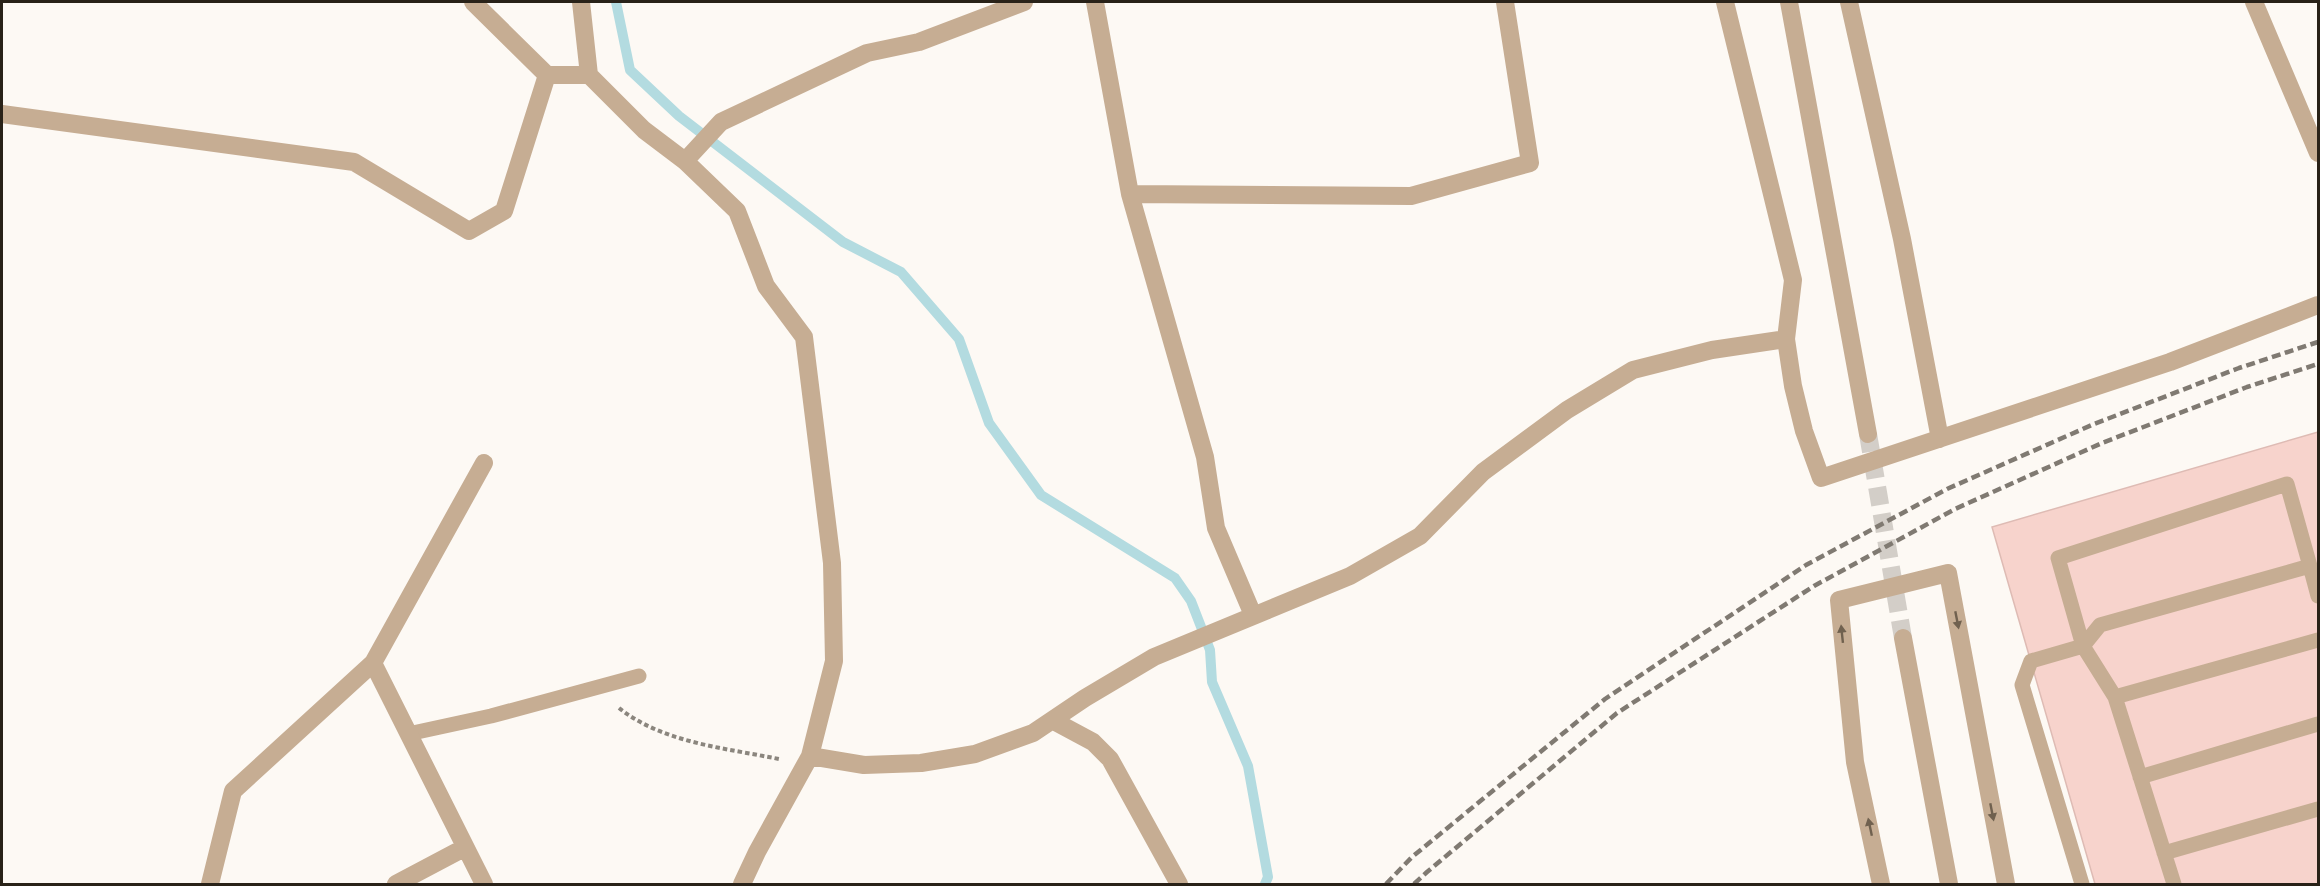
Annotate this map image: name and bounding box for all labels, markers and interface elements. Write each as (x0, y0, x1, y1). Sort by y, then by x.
one-way arrow (1952, 611, 1961, 630)
one-way arrow (1837, 625, 1847, 644)
one-way arrow (1988, 803, 1997, 822)
one-way arrow (1865, 817, 1874, 836)

